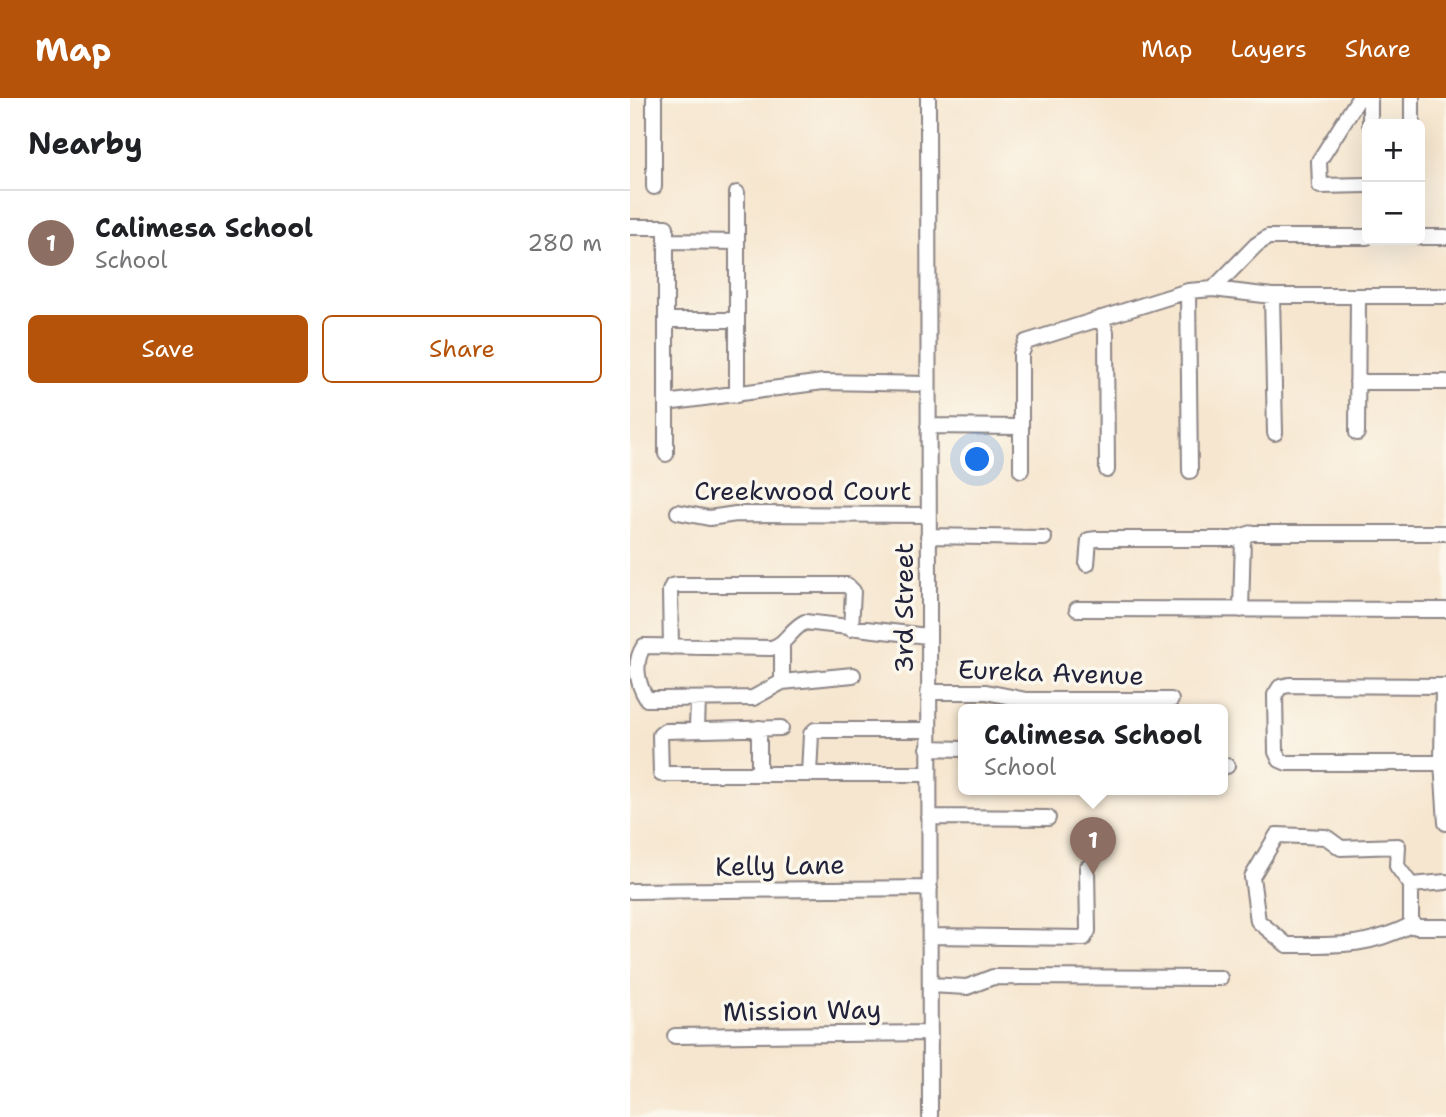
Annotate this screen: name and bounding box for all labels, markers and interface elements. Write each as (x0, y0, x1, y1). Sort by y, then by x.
text: Map (35, 27, 111, 72)
text: Map (1141, 33, 1192, 65)
text: Layers (1230, 33, 1307, 65)
text: Share (1345, 33, 1411, 65)
map controls (1362, 119, 1425, 245)
button: + (1362, 119, 1425, 182)
text: Nearby (28, 123, 143, 164)
button: − (1362, 182, 1425, 245)
text: Calimesa School (95, 210, 313, 245)
text: 1 (46, 228, 56, 258)
text: 280 m (527, 228, 602, 258)
text: School (95, 245, 167, 275)
button: Save (28, 315, 308, 383)
button: Share (322, 315, 602, 383)
your location (960, 442, 994, 476)
street label: Creekwood Court (694, 473, 912, 508)
street label: 3rd Street (886, 543, 921, 673)
street label: Eureka Avenue (957, 651, 1145, 693)
popup (958, 704, 1228, 795)
text: Calimesa School (984, 717, 1202, 752)
text: School (984, 752, 1056, 782)
pin: 1 (1070, 817, 1116, 875)
street label: Kelly Lane (715, 846, 845, 884)
street label: Mission Way (722, 991, 882, 1029)

